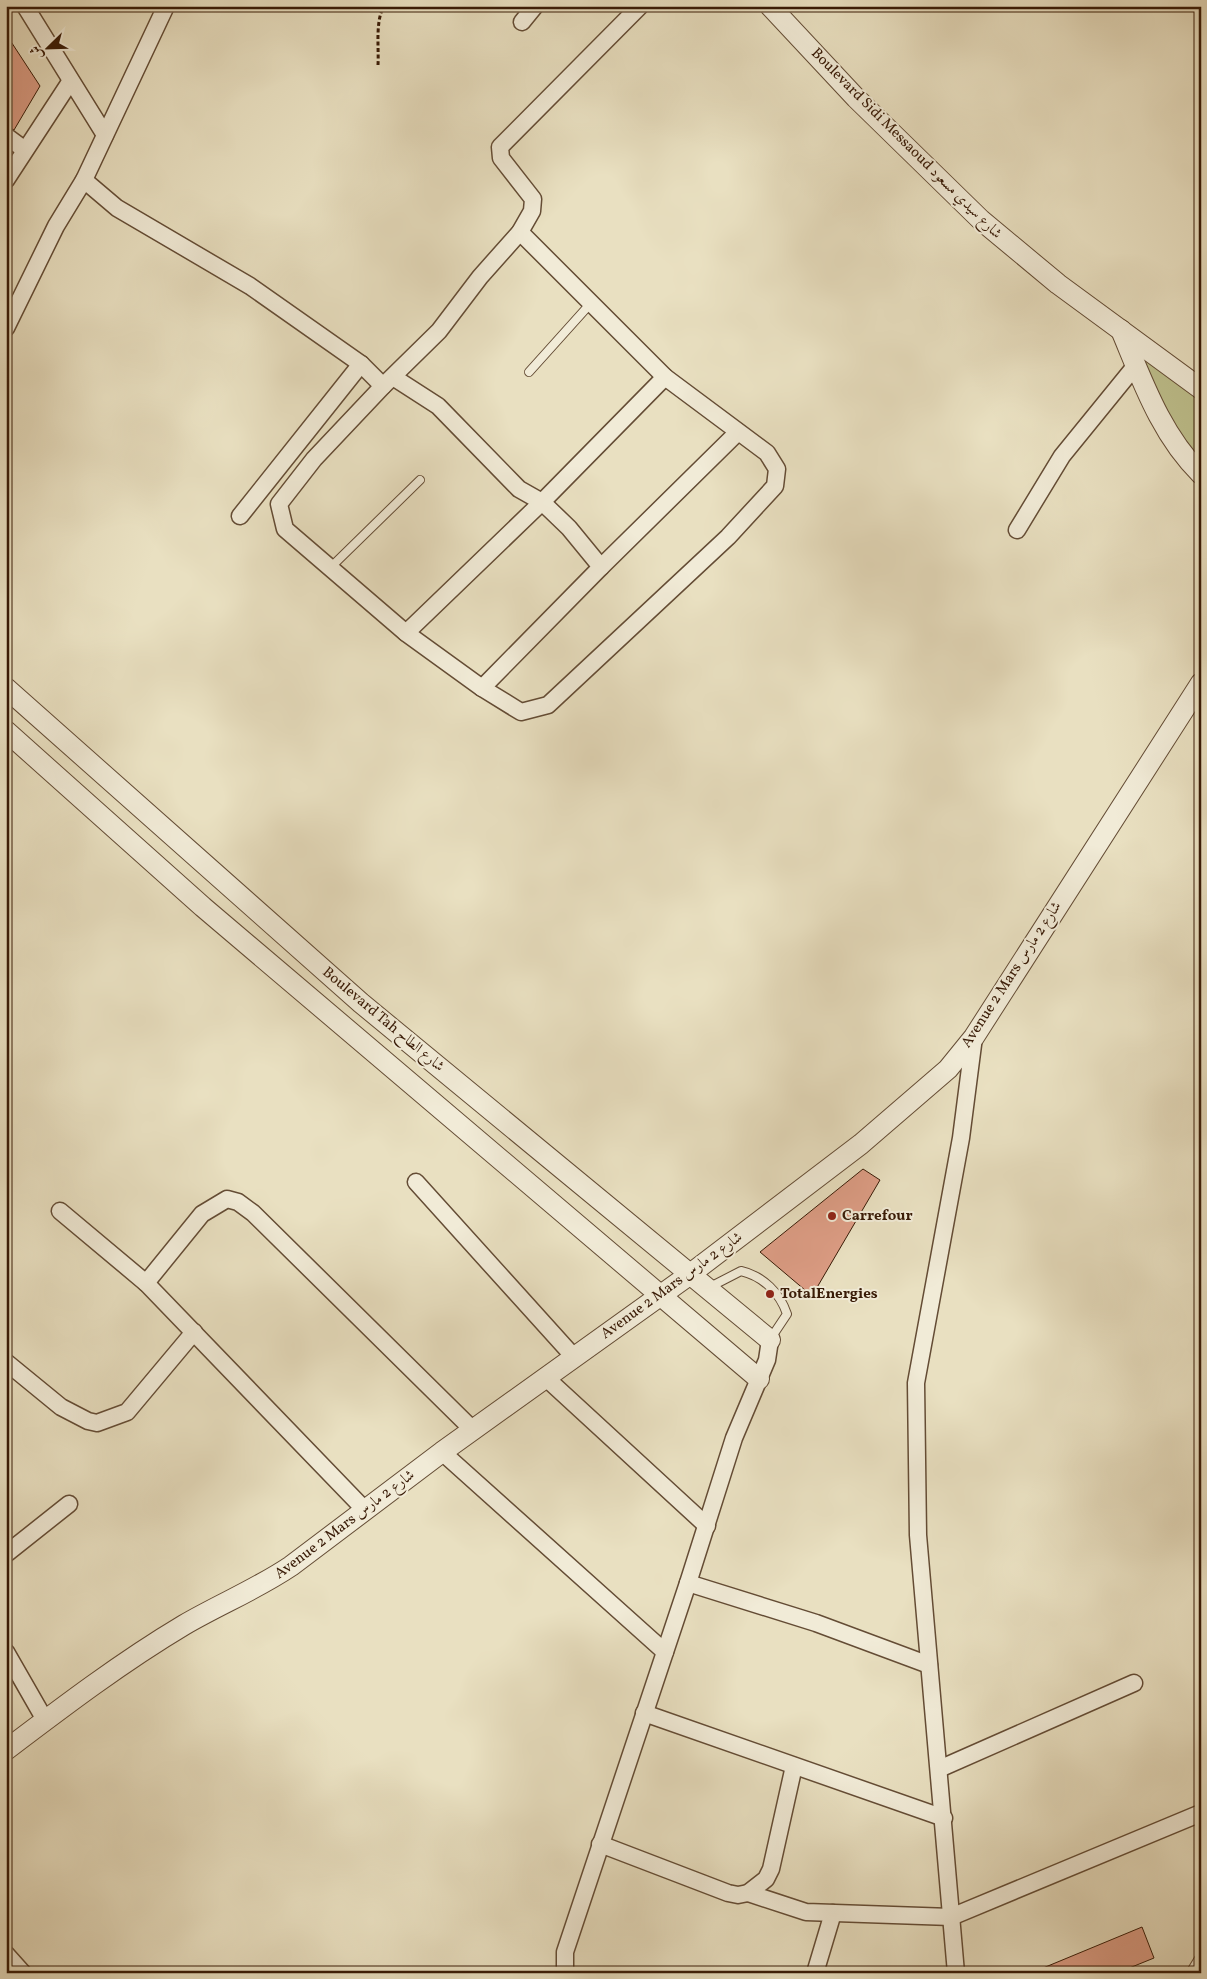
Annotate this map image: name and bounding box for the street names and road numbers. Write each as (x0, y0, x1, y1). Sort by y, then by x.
street label: Boulevard Sidi Messaoud شارع سيدي مسعود (805, 44, 1006, 245)
street label: Avenue 2 Mars شارع 2 مارس (957, 898, 1068, 1053)
street label: Boulevard Tah شارع الطاح (317, 963, 449, 1078)
street label: Avenue 2 Mars شارع 2 مارس (597, 1227, 748, 1345)
street label: Avenue 2 Mars شارع 2 مارس (271, 1465, 420, 1585)

